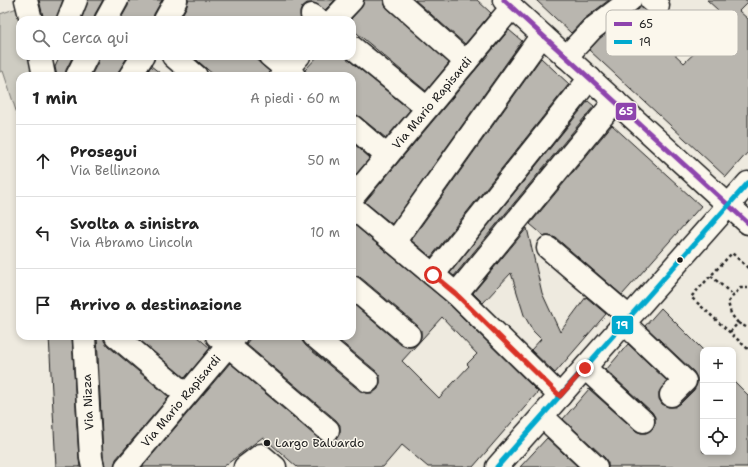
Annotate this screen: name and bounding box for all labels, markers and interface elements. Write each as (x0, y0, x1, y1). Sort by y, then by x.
legend (606, 10, 738, 56)
search box (16, 16, 356, 60)
text: 65 (639, 17, 653, 32)
icon: search (30, 27, 52, 49)
text: Cerca qui (62, 28, 129, 48)
text: 19 (639, 35, 651, 50)
street label: Via Mario Rapisardi (389, 53, 475, 153)
text: 1 min (32, 87, 77, 109)
text: A piedi · 60 m (250, 90, 340, 107)
line badge: 65 (615, 102, 637, 121)
text: 65 (619, 104, 633, 119)
text: Prosegui (70, 142, 137, 162)
icon: ahead (32, 150, 54, 172)
text: 50 m (307, 152, 340, 169)
text: Via Bellinzona (70, 162, 160, 179)
text: Svolta a sinistra (70, 214, 199, 234)
icon: left (32, 222, 54, 244)
text: 10 m (310, 224, 340, 241)
text: Via Abramo Lincoln (70, 234, 193, 251)
unlabelled marker (675, 255, 685, 265)
route start (424, 266, 442, 284)
icon: arrive (32, 294, 54, 316)
text: Arrivo a destinazione (70, 295, 242, 315)
line badge: 19 (611, 315, 634, 335)
text: 19 (616, 318, 629, 333)
map controls (700, 347, 736, 455)
button: + (700, 347, 736, 383)
street label: Via Mario Rapisardi (138, 351, 224, 451)
route end (576, 359, 594, 377)
street label: Via Nizza (79, 373, 97, 431)
button: − (700, 383, 736, 419)
button: locate (700, 419, 736, 455)
place label: Largo Baluardo (275, 435, 364, 451)
marker: Largo Baluardo (262, 438, 272, 448)

